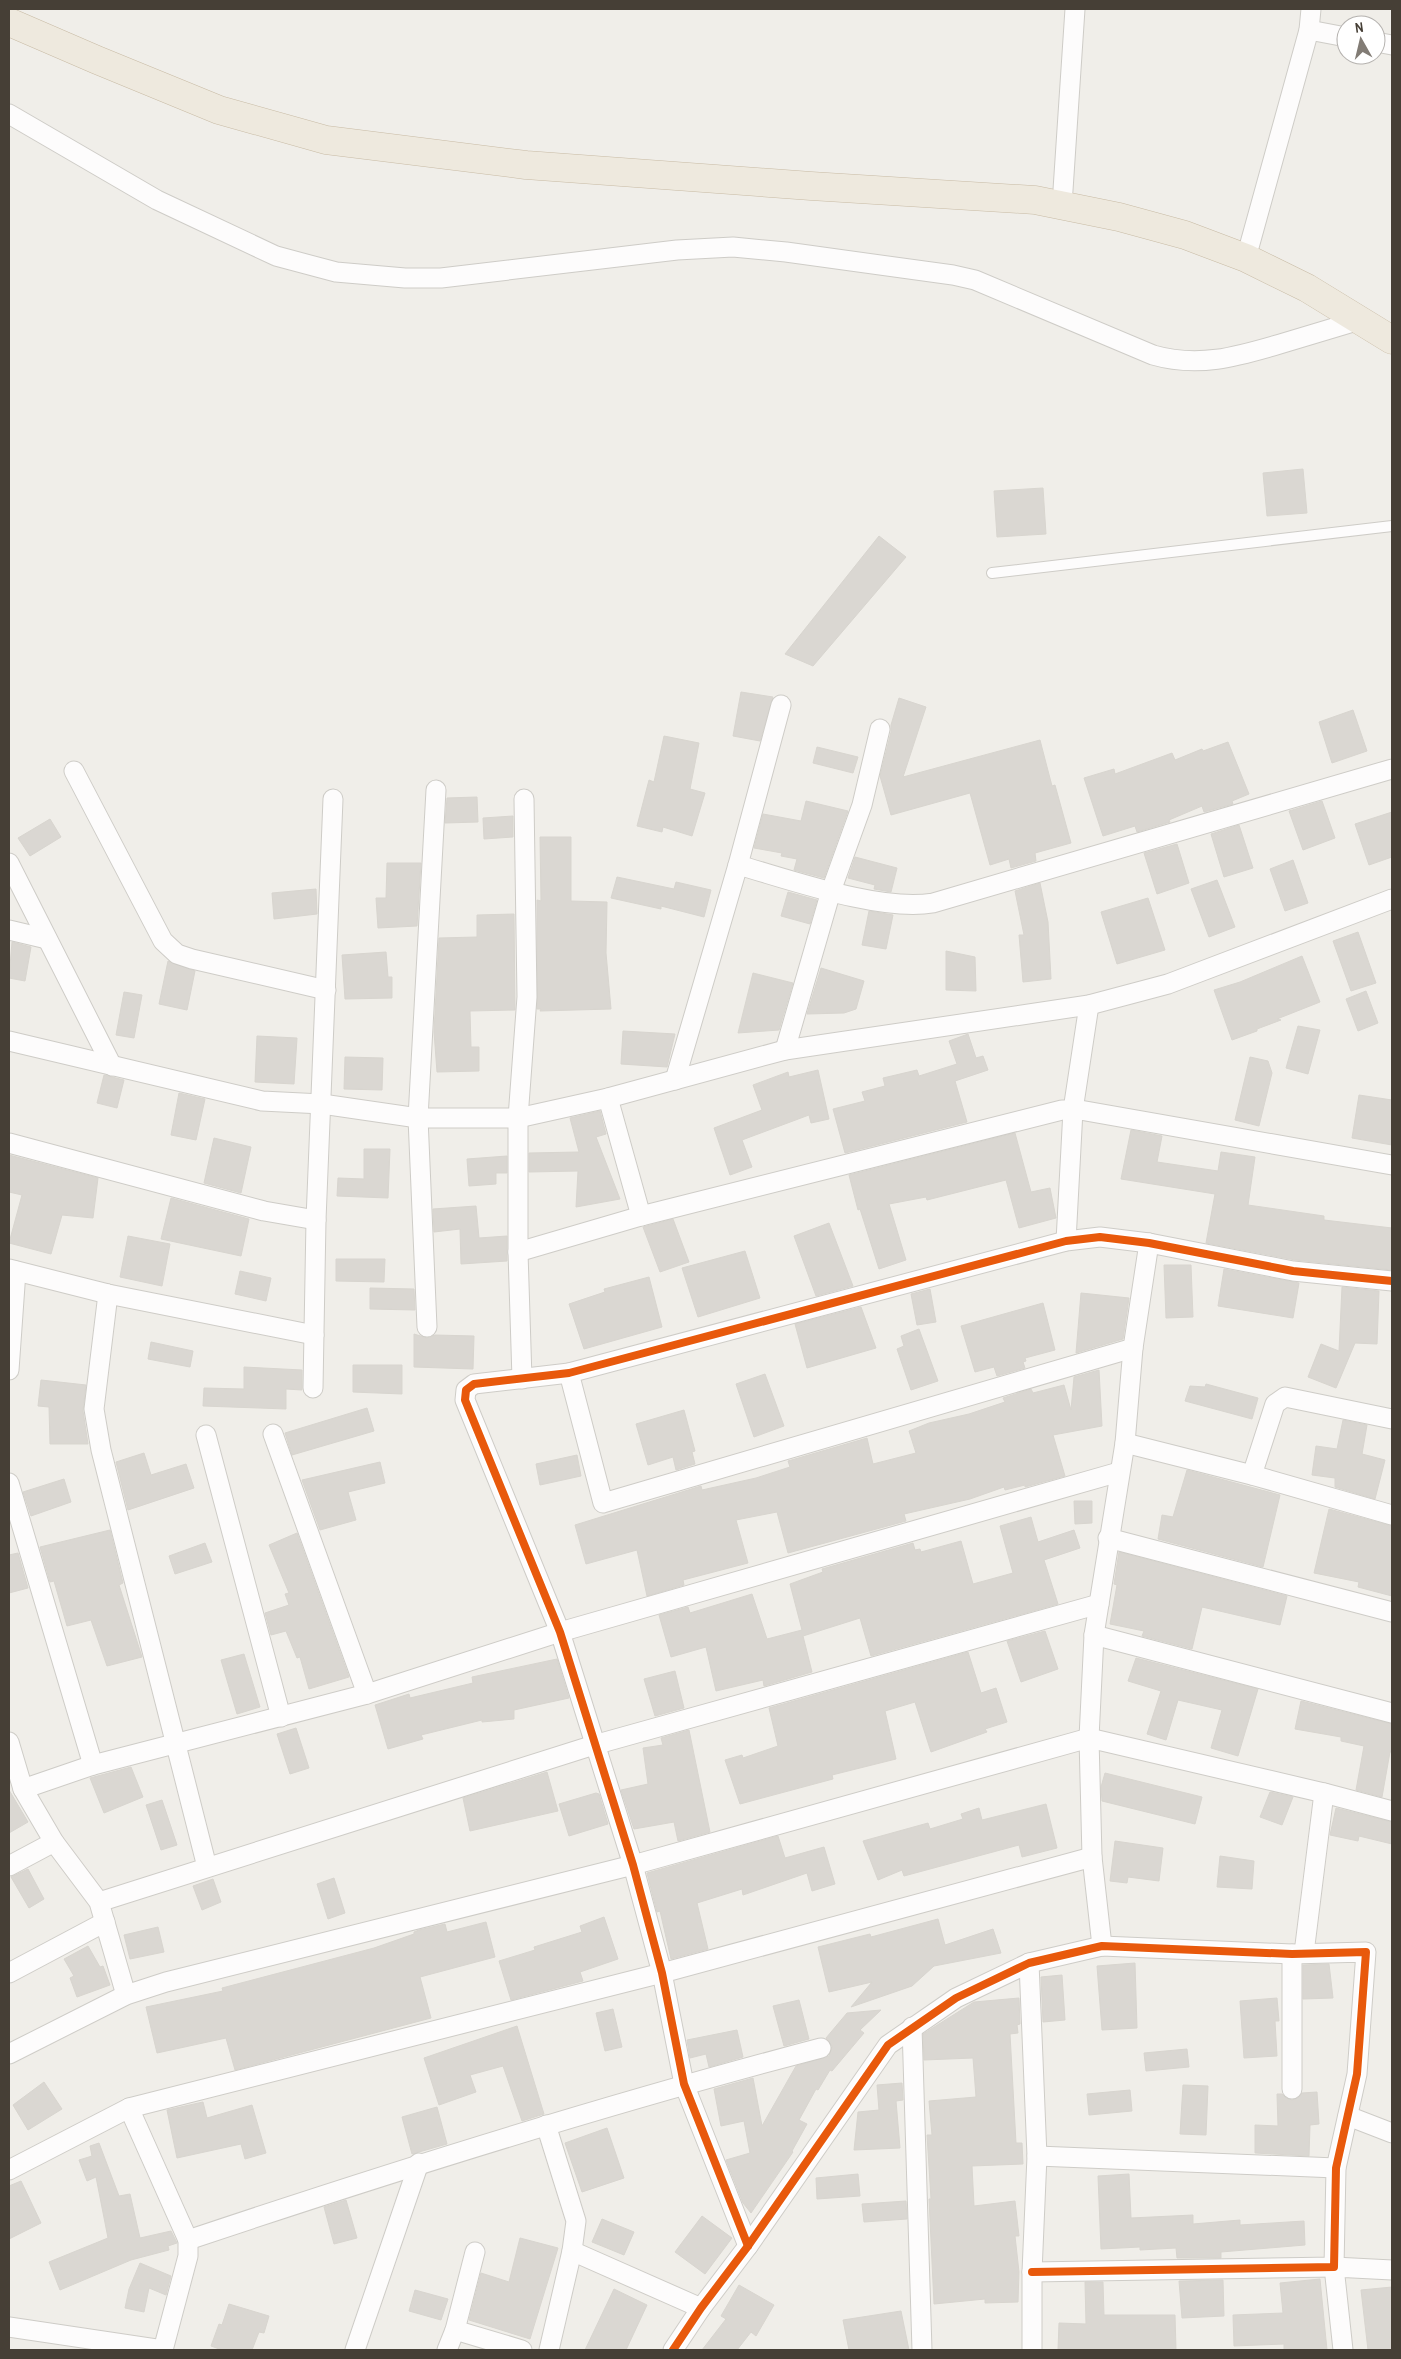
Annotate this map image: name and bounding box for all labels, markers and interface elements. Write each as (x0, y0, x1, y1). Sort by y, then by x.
north arrow (1336, 15, 1386, 65)
text: N (1354, 18, 1365, 37)

